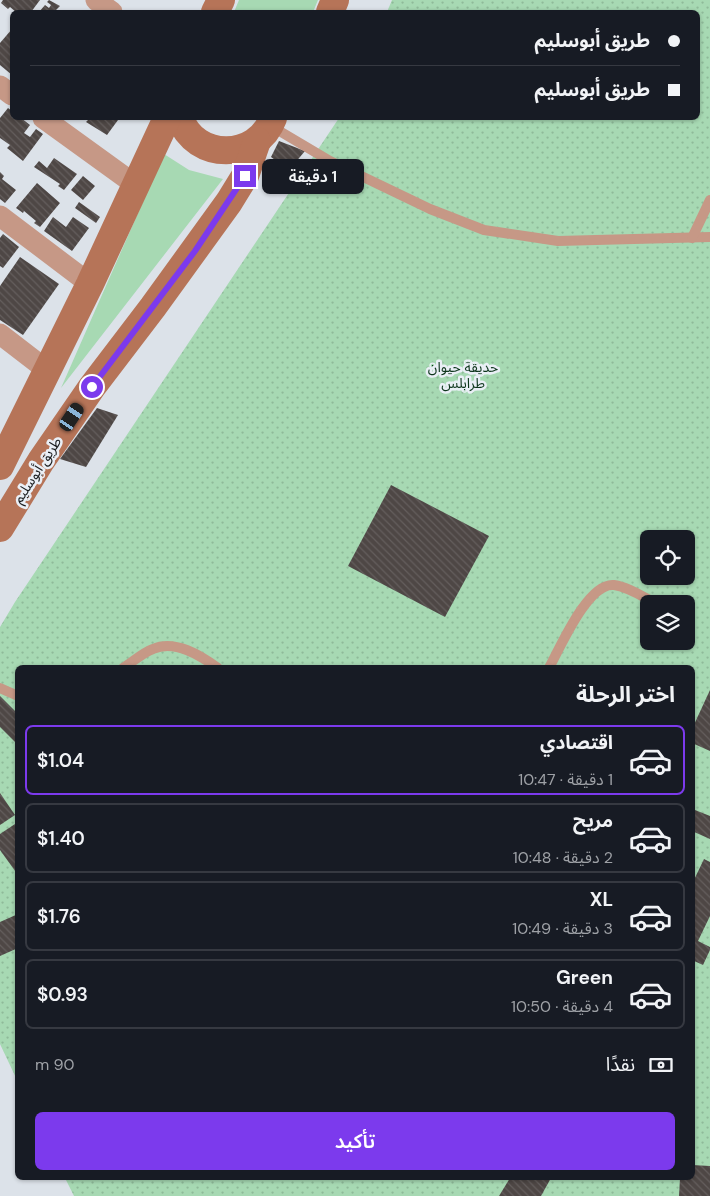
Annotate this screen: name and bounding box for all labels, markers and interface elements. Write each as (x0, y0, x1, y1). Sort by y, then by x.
text: طريق أبوسليم (534, 28, 650, 53)
text: طريق أبوسليم (534, 77, 650, 102)
callout: 1 دقيقة (262, 158, 365, 194)
route end (234, 165, 256, 187)
text: 1 دقيقة (289, 166, 337, 187)
park label: حديقة حيوان طرابلس (428, 358, 498, 392)
route start (81, 376, 103, 398)
car (57, 400, 86, 434)
street label: طريق أبوسليم (9, 433, 67, 508)
map controls (640, 530, 695, 650)
button: locate (640, 530, 695, 585)
button: layers (640, 595, 695, 650)
text: اختر الرحلة (576, 680, 675, 709)
text: اقتصادي (540, 730, 613, 755)
icon: car (628, 738, 673, 783)
text: $1.04 (37, 748, 84, 773)
text: 1 دقيقة · 10:47 (518, 769, 613, 790)
text: مريح (573, 808, 613, 833)
icon: car (628, 816, 673, 861)
text: $1.40 (37, 826, 85, 851)
text: 2 دقيقة · 10:48 (513, 847, 613, 868)
text: XL (590, 887, 613, 912)
icon: car (628, 894, 673, 939)
text: $1.76 (37, 904, 81, 929)
text: 3 دقيقة · 10:49 (512, 918, 613, 939)
text: Green (556, 965, 613, 990)
icon: car (628, 972, 673, 1017)
text: $0.93 (37, 982, 88, 1007)
text: 4 دقيقة · 10:50 (511, 996, 613, 1017)
icon: cash (647, 1051, 675, 1079)
text: نقدًا (606, 1052, 635, 1077)
text: 90 m (35, 1054, 75, 1075)
button: تأكيد (35, 1112, 675, 1170)

